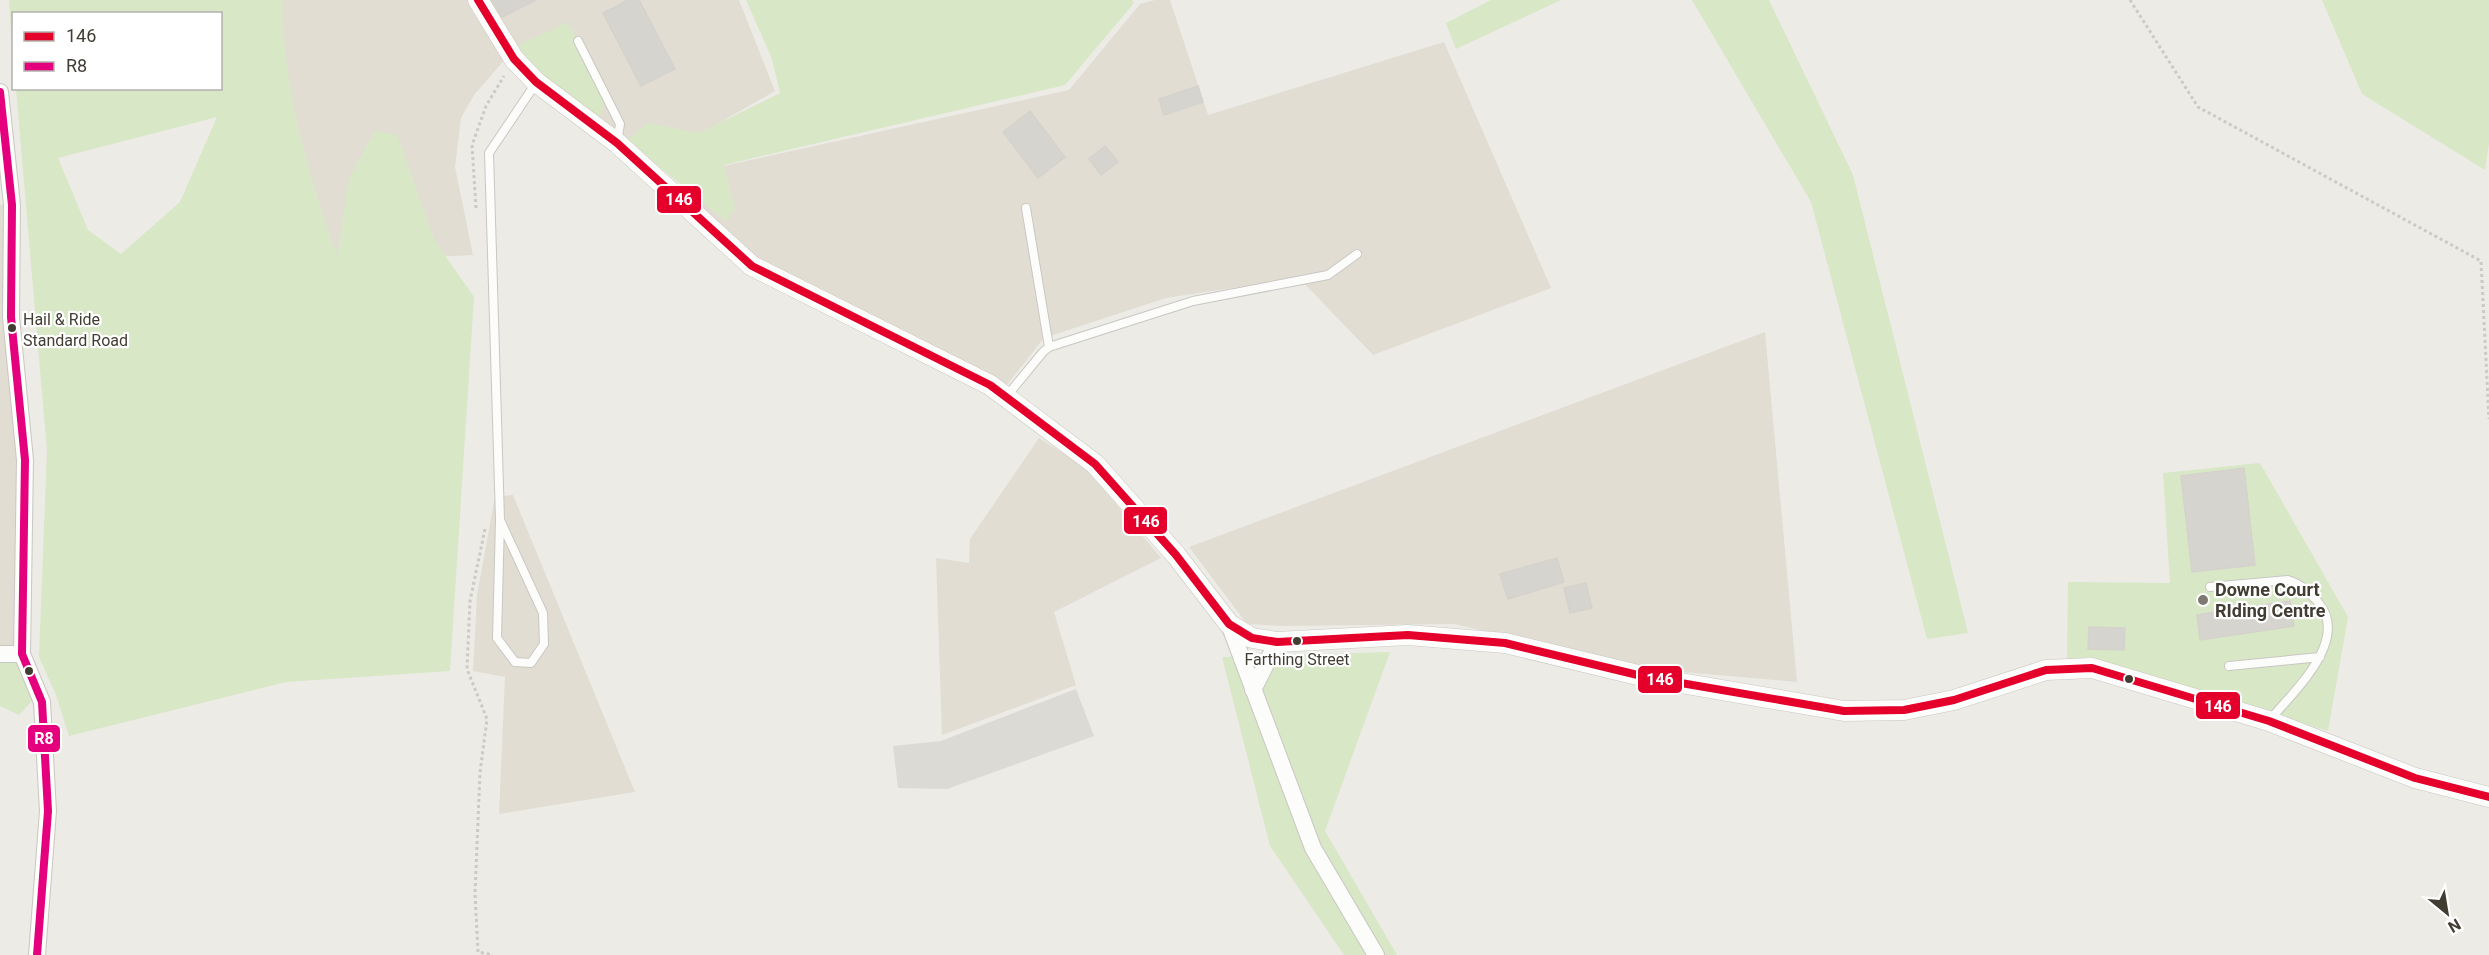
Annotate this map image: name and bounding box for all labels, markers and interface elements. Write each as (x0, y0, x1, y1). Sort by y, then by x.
legend (12, 12, 222, 90)
text: 146 (66, 25, 96, 46)
text: R8 (66, 55, 87, 76)
line badge: 146 (656, 185, 702, 214)
text: 146 (665, 190, 693, 209)
place label: Hail & Ride Standard Road (23, 310, 128, 350)
marker: Hail & Ride Standard Road (6, 322, 18, 334)
line badge: 146 (1123, 506, 1168, 535)
text: 146 (1132, 512, 1160, 531)
place label: Downe Court RIding Centre (2215, 579, 2326, 621)
marker: Downe Court RIding Centre (2196, 593, 2210, 607)
marker: Farthing Street (1291, 635, 1303, 647)
place label: Farthing Street (1244, 650, 1350, 669)
unlabelled marker (23, 665, 35, 677)
line badge: 146 (1637, 665, 1683, 694)
text: 146 (1646, 670, 1674, 689)
unlabelled marker (2123, 673, 2135, 685)
line badge: 146 (2195, 691, 2241, 720)
text: 146 (2204, 697, 2232, 716)
line badge: R8 (27, 724, 61, 753)
text: R8 (34, 729, 54, 748)
north arrow (2417, 883, 2477, 943)
text: N (2445, 915, 2464, 937)

